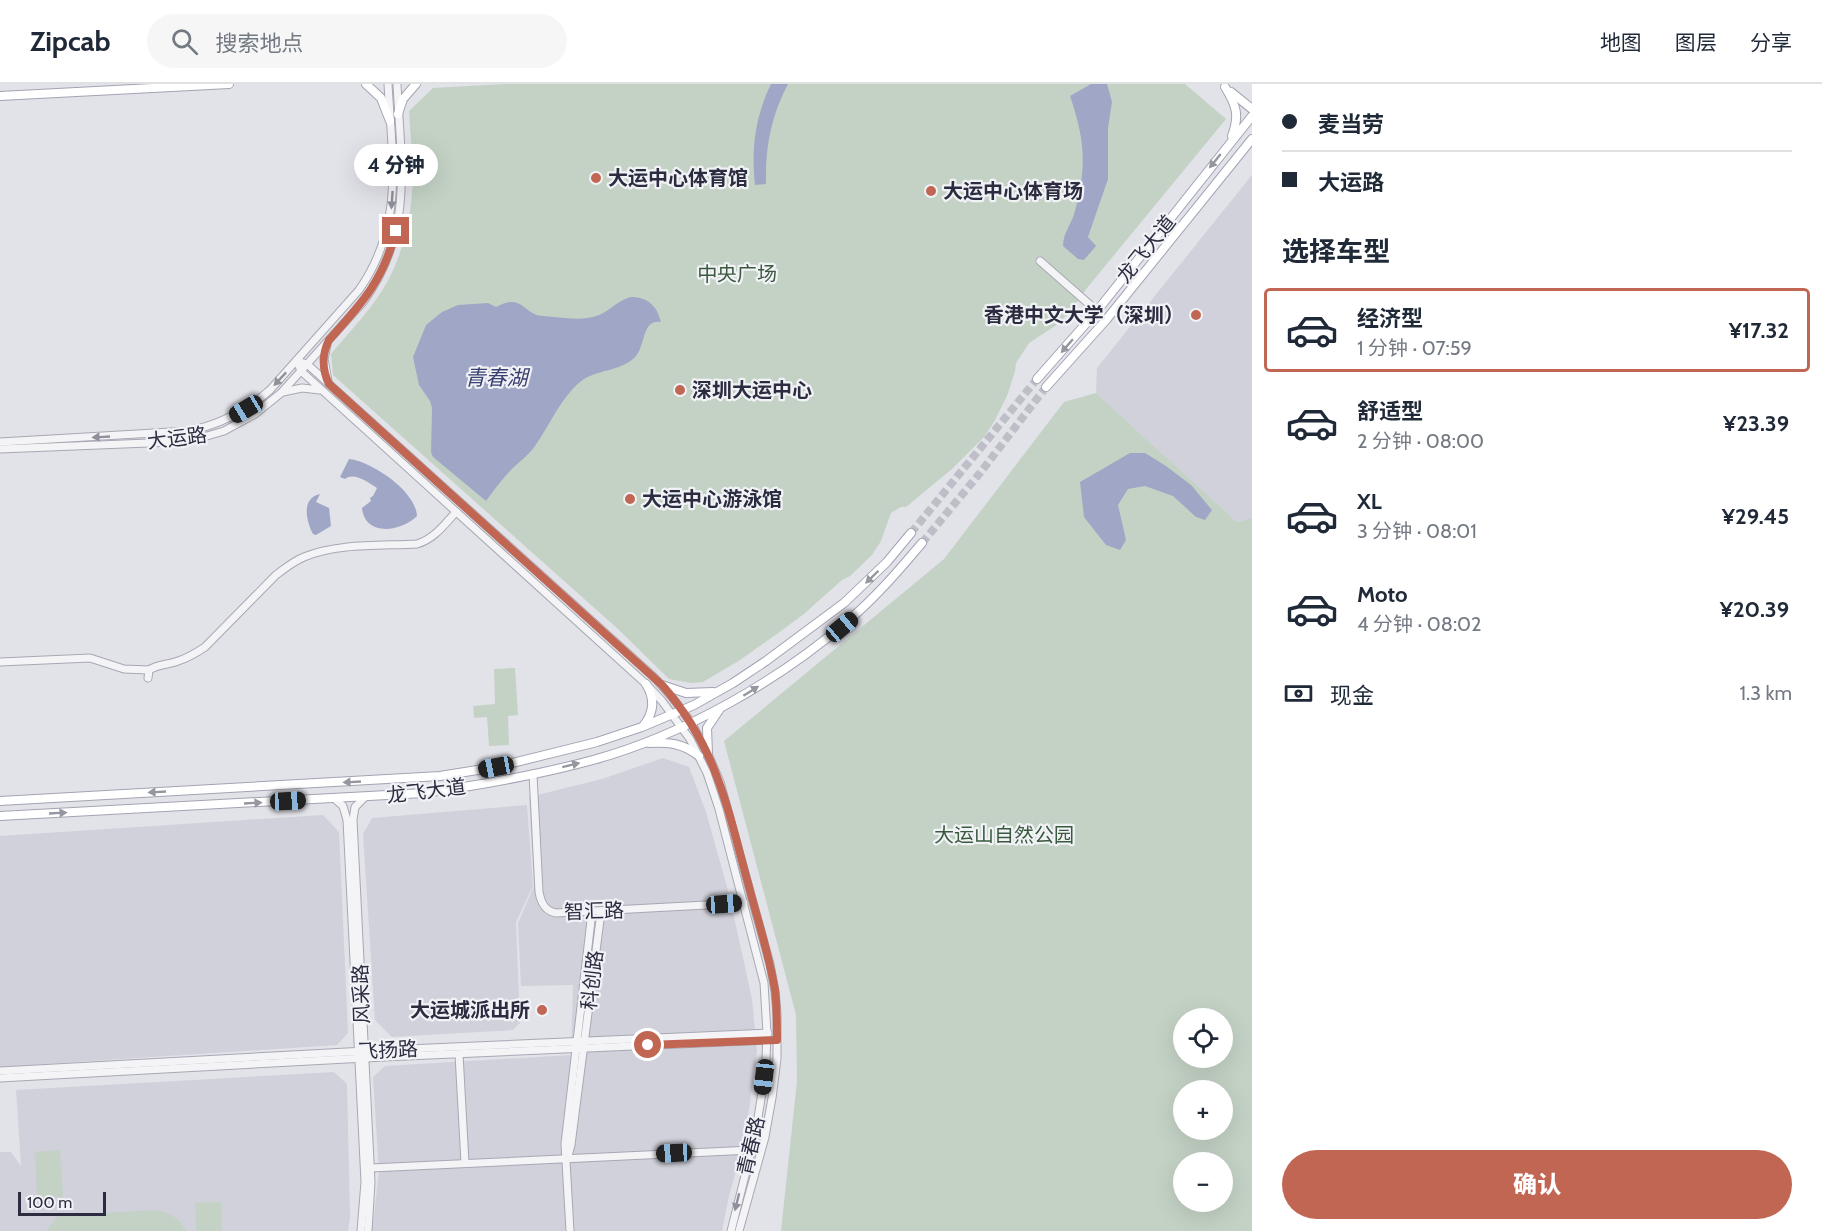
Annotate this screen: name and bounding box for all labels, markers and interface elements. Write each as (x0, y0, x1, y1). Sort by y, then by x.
search box (147, 14, 567, 68)
text: Zipcab (30, 24, 111, 58)
icon: search (168, 25, 201, 58)
text: 搜索地点 (216, 30, 304, 57)
text: 地图 (1600, 30, 1642, 55)
text: 图层 (1675, 30, 1717, 55)
text: 分享 (1750, 30, 1792, 55)
text: 麦当劳 (1318, 111, 1384, 138)
callout: 4 分钟 (354, 144, 438, 186)
text: 4 分钟 (368, 153, 424, 177)
one-way arrow (1209, 153, 1222, 169)
place label: 大运中心体育馆 (608, 166, 748, 190)
text: 大运路 (1318, 169, 1384, 196)
marker: 大运中心体育馆 (589, 171, 603, 185)
place label: 大运中心体育场 (943, 179, 1083, 203)
marker: 大运中心体育场 (924, 184, 938, 198)
one-way arrow (387, 191, 396, 210)
street label: 龙飞大道 (1112, 210, 1180, 288)
route end (382, 217, 409, 244)
text: 选择车型 (1282, 235, 1390, 268)
park label: 中央广场 (697, 262, 777, 286)
place label: 香港中文大学（深圳） (984, 303, 1184, 327)
icon: car (1285, 303, 1339, 357)
text: 经济型 (1357, 305, 1423, 332)
marker: 香港中文大学（深圳） (1189, 308, 1203, 322)
text: ¥17.32 (1729, 317, 1789, 344)
text: 1 分钟 · 07:59 (1357, 336, 1472, 360)
one-way arrow (1060, 338, 1073, 353)
water label: 青春湖 (465, 365, 530, 390)
one-way arrow (273, 372, 287, 387)
place label: 深圳大运中心 (692, 378, 812, 402)
marker: 深圳大运中心 (673, 383, 687, 397)
car (226, 392, 266, 426)
icon: car (1285, 396, 1339, 450)
text: 舒适型 (1357, 398, 1423, 425)
text: ¥23.39 (1723, 410, 1789, 437)
street label: 大运路 (146, 422, 208, 454)
text: 2 分钟 · 08:00 (1357, 429, 1484, 453)
one-way arrow (92, 432, 111, 441)
place label: 大运中心游泳馆 (642, 487, 782, 511)
text: XL (1357, 488, 1382, 515)
icon: car (1285, 489, 1339, 543)
marker: 大运中心游泳馆 (623, 492, 637, 506)
text: ¥29.45 (1722, 503, 1789, 530)
text: 3 分钟 · 08:01 (1357, 519, 1477, 543)
one-way arrow (865, 569, 879, 583)
text: Moto (1357, 581, 1408, 608)
icon: car (1285, 582, 1339, 636)
text: ¥20.39 (1720, 596, 1789, 623)
car (822, 609, 862, 645)
text: 4 分钟 · 08:02 (1357, 612, 1482, 636)
icon: cash (1282, 677, 1315, 710)
text: 1.3 km (1740, 681, 1792, 705)
text: 现金 (1330, 682, 1374, 709)
one-way arrow (742, 685, 759, 696)
car (477, 755, 515, 779)
one-way arrow (562, 760, 580, 770)
street label: 龙飞大道 (385, 774, 467, 808)
one-way arrow (343, 777, 362, 786)
one-way arrow (148, 788, 167, 797)
car (270, 791, 306, 811)
one-way arrow (244, 799, 263, 808)
one-way arrow (49, 809, 68, 818)
park label: 大运山自然公园 (934, 823, 1074, 847)
car (705, 894, 743, 914)
street label: 智汇路 (564, 898, 624, 924)
street label: 科创路 (576, 949, 608, 1011)
street label: 风采路 (348, 964, 374, 1024)
place label: 大运城派出所 (410, 998, 530, 1022)
marker: 大运城派出所 (535, 1003, 549, 1017)
map controls (1173, 1008, 1233, 1212)
button: locate (1173, 1008, 1233, 1068)
route start (634, 1031, 661, 1058)
street label: 飞扬路 (357, 1036, 419, 1064)
car (753, 1058, 775, 1096)
button: + (1173, 1080, 1233, 1140)
street label: 青春路 (733, 1114, 769, 1178)
car (656, 1143, 692, 1163)
button: 确认 (1282, 1150, 1792, 1219)
button: − (1173, 1152, 1233, 1212)
scale bar (18, 1189, 106, 1216)
text: 100 m (27, 1193, 72, 1212)
one-way arrow (732, 1193, 742, 1211)

